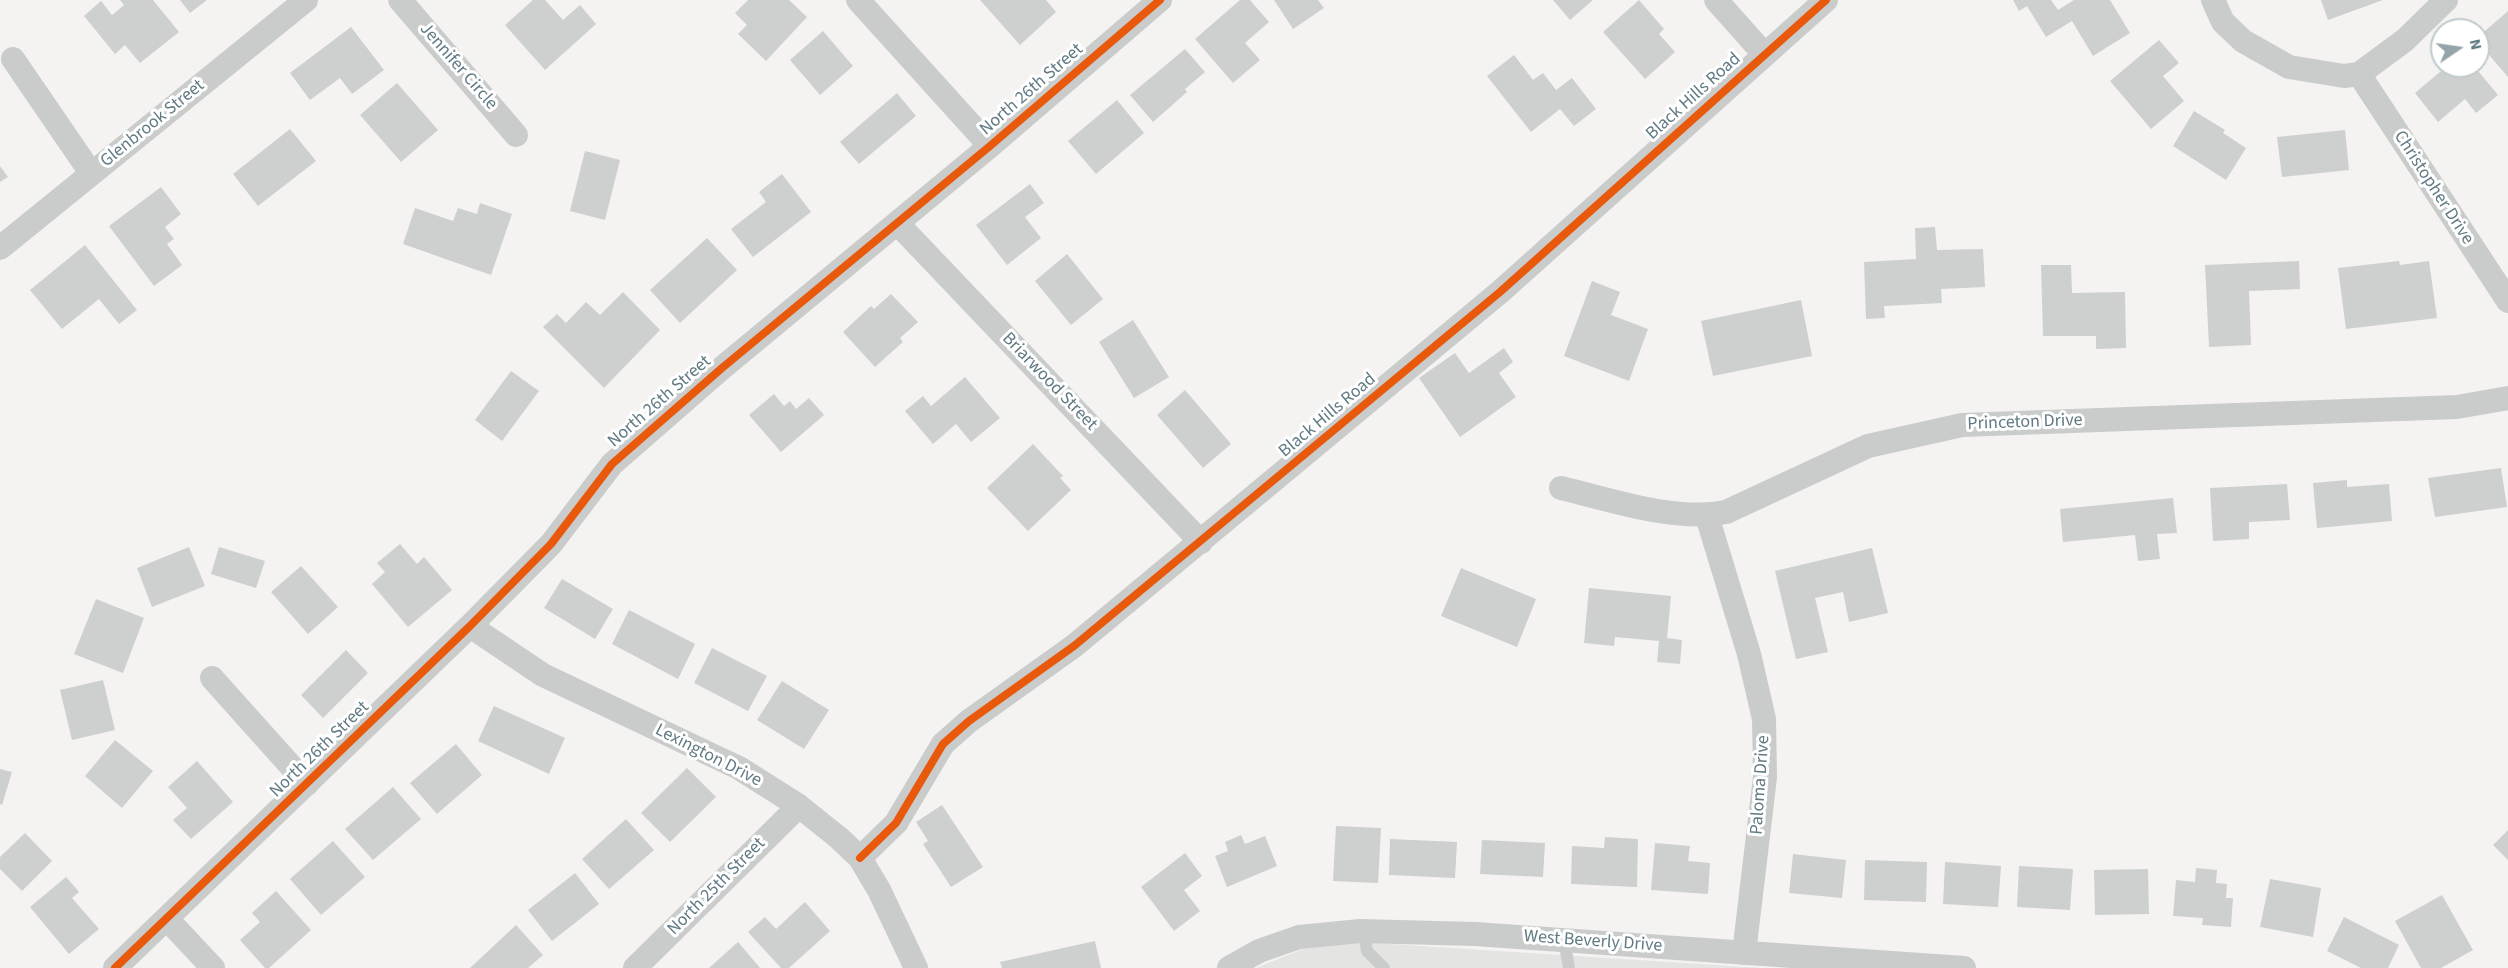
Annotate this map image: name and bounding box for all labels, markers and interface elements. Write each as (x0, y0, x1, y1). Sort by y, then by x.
north arrow (2430, 18, 2490, 78)
street label: Jennifer Circle (414, 19, 502, 115)
text: N (2464, 37, 2488, 52)
street label: North 26th Street (976, 39, 1088, 141)
street label: Black Hills Road (1642, 49, 1746, 145)
street label: Glenbrook Street (97, 75, 209, 173)
street label: Christopher Drive (2388, 127, 2478, 249)
street label: Briarwood Street (997, 328, 1101, 436)
street label: North 26th Street (604, 351, 716, 453)
street label: Black Hills Road (1275, 369, 1381, 463)
street label: Princeton Drive (1967, 410, 2083, 436)
street label: North 26th Street (266, 697, 374, 803)
street label: Lexington Drive (651, 720, 765, 792)
street label: Paloma Drive (1747, 735, 1775, 835)
street label: North 25th Street (664, 834, 770, 940)
street label: West Beverly Drive (1523, 926, 1663, 958)

